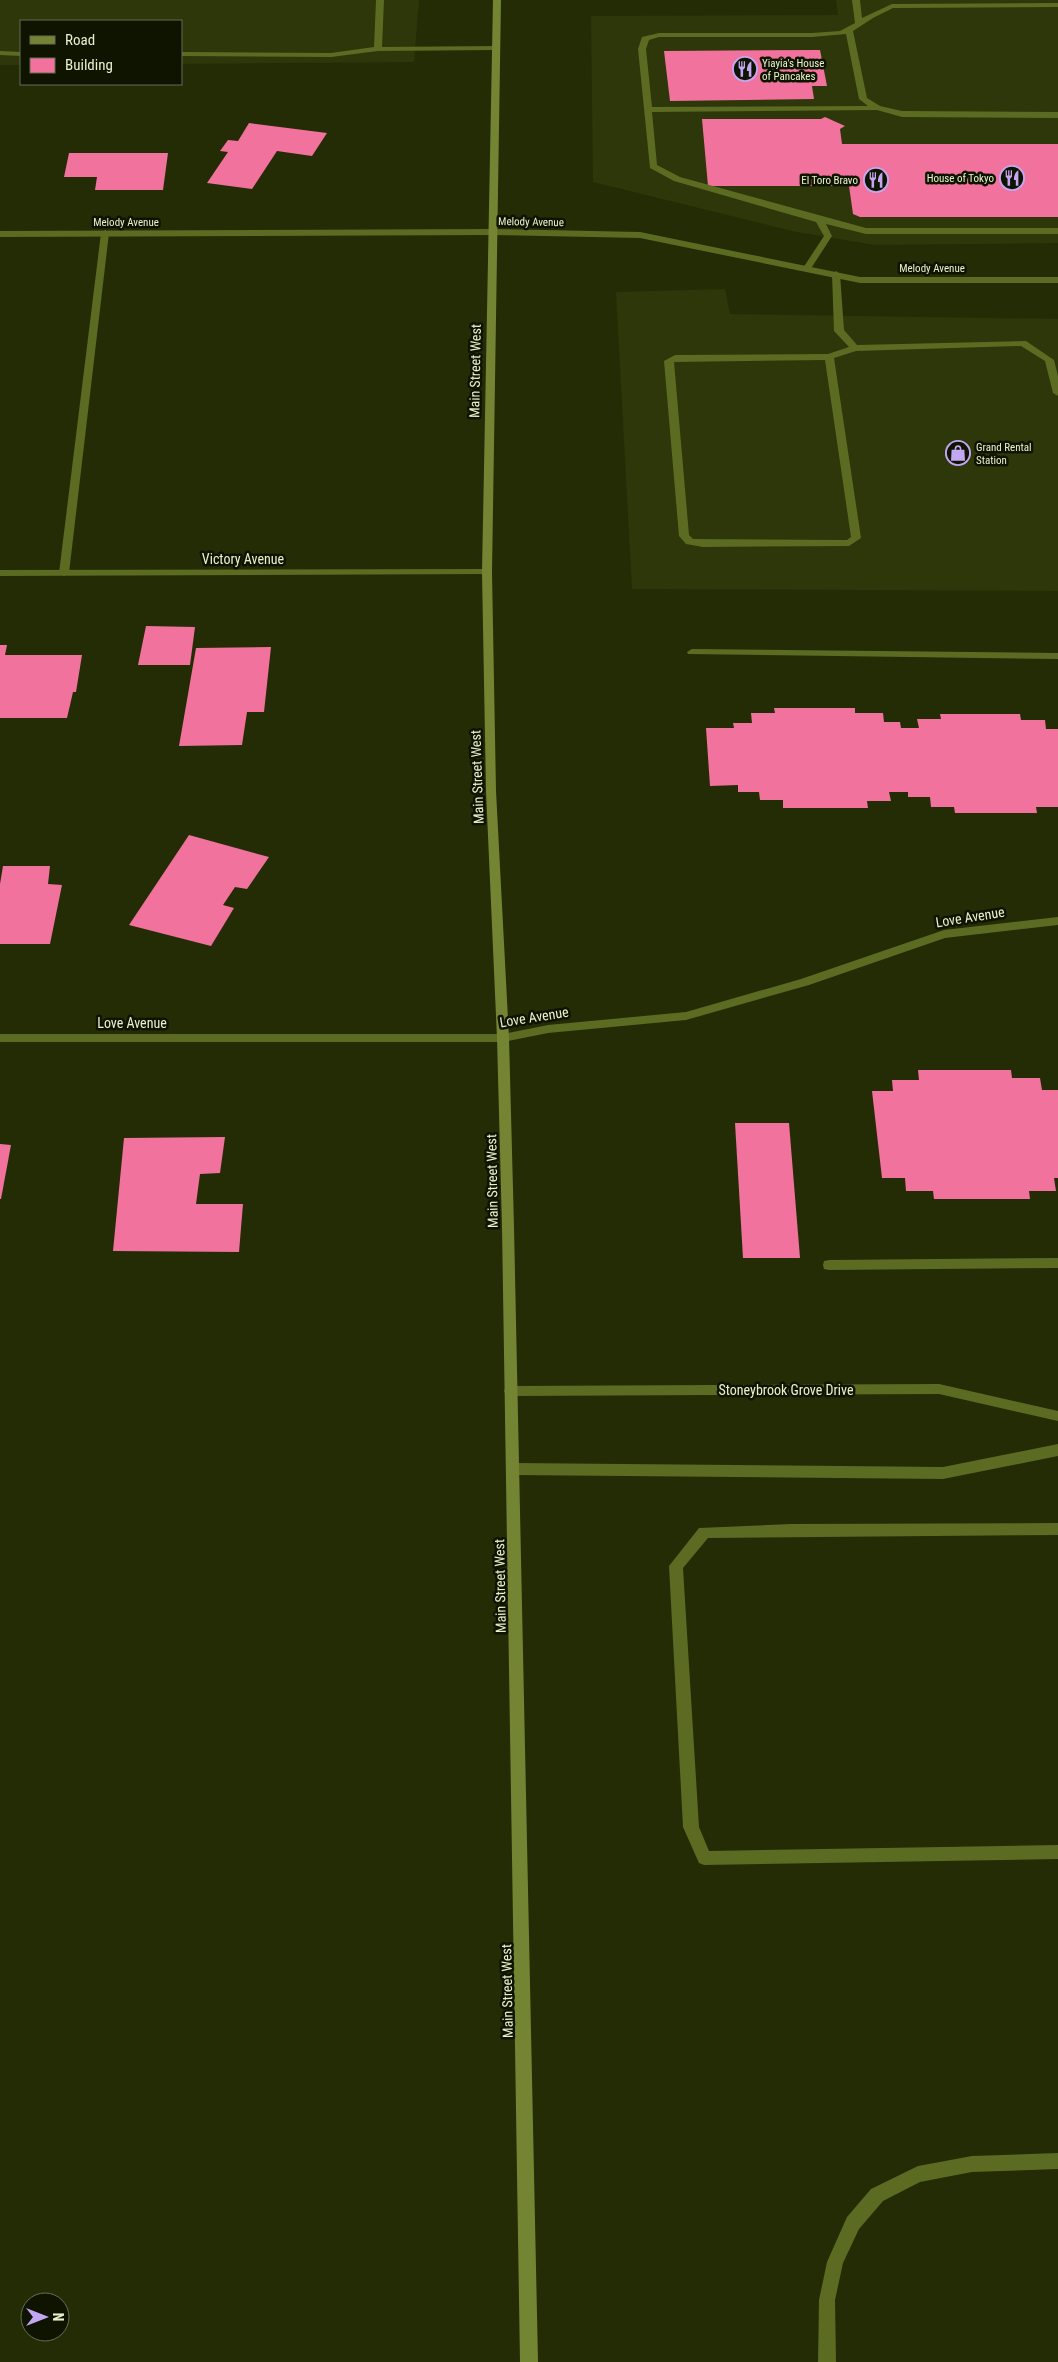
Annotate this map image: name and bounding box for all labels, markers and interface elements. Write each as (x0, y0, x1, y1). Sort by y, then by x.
legend (20, 20, 182, 85)
text: Road (65, 31, 95, 49)
text: Building (65, 56, 113, 74)
restaurant icon: Yiayia's House of Pancakes (732, 56, 758, 82)
place label: Yiayia's House of Pancakes (762, 57, 824, 83)
restaurant icon: House of Tokyo (999, 165, 1025, 191)
restaurant icon: El Toro Bravo (863, 167, 889, 193)
place label: House of Tokyo (927, 172, 994, 185)
place label: El Toro Bravo (801, 174, 858, 187)
street label: Melody Avenue (498, 215, 564, 229)
street label: Melody Avenue (93, 216, 159, 229)
street label: Melody Avenue (899, 262, 965, 275)
street label: Main Street West (466, 324, 484, 418)
shop icon: Grand Rental Station (945, 440, 971, 466)
place label: Grand Rental Station (976, 441, 1032, 467)
street label: Victory Avenue (202, 551, 285, 567)
street label: Main Street West (467, 730, 487, 824)
street label: Love Avenue (934, 904, 1006, 930)
street label: Love Avenue (498, 1004, 570, 1030)
street label: Love Avenue (97, 1015, 167, 1031)
street label: Main Street West (483, 1134, 501, 1228)
street label: Stoneybrook Grove Drive (719, 1382, 854, 1398)
street label: Main Street West (491, 1539, 509, 1633)
street label: Main Street West (498, 1944, 516, 2038)
north arrow (20, 2292, 70, 2342)
text: N (50, 2313, 66, 2321)

